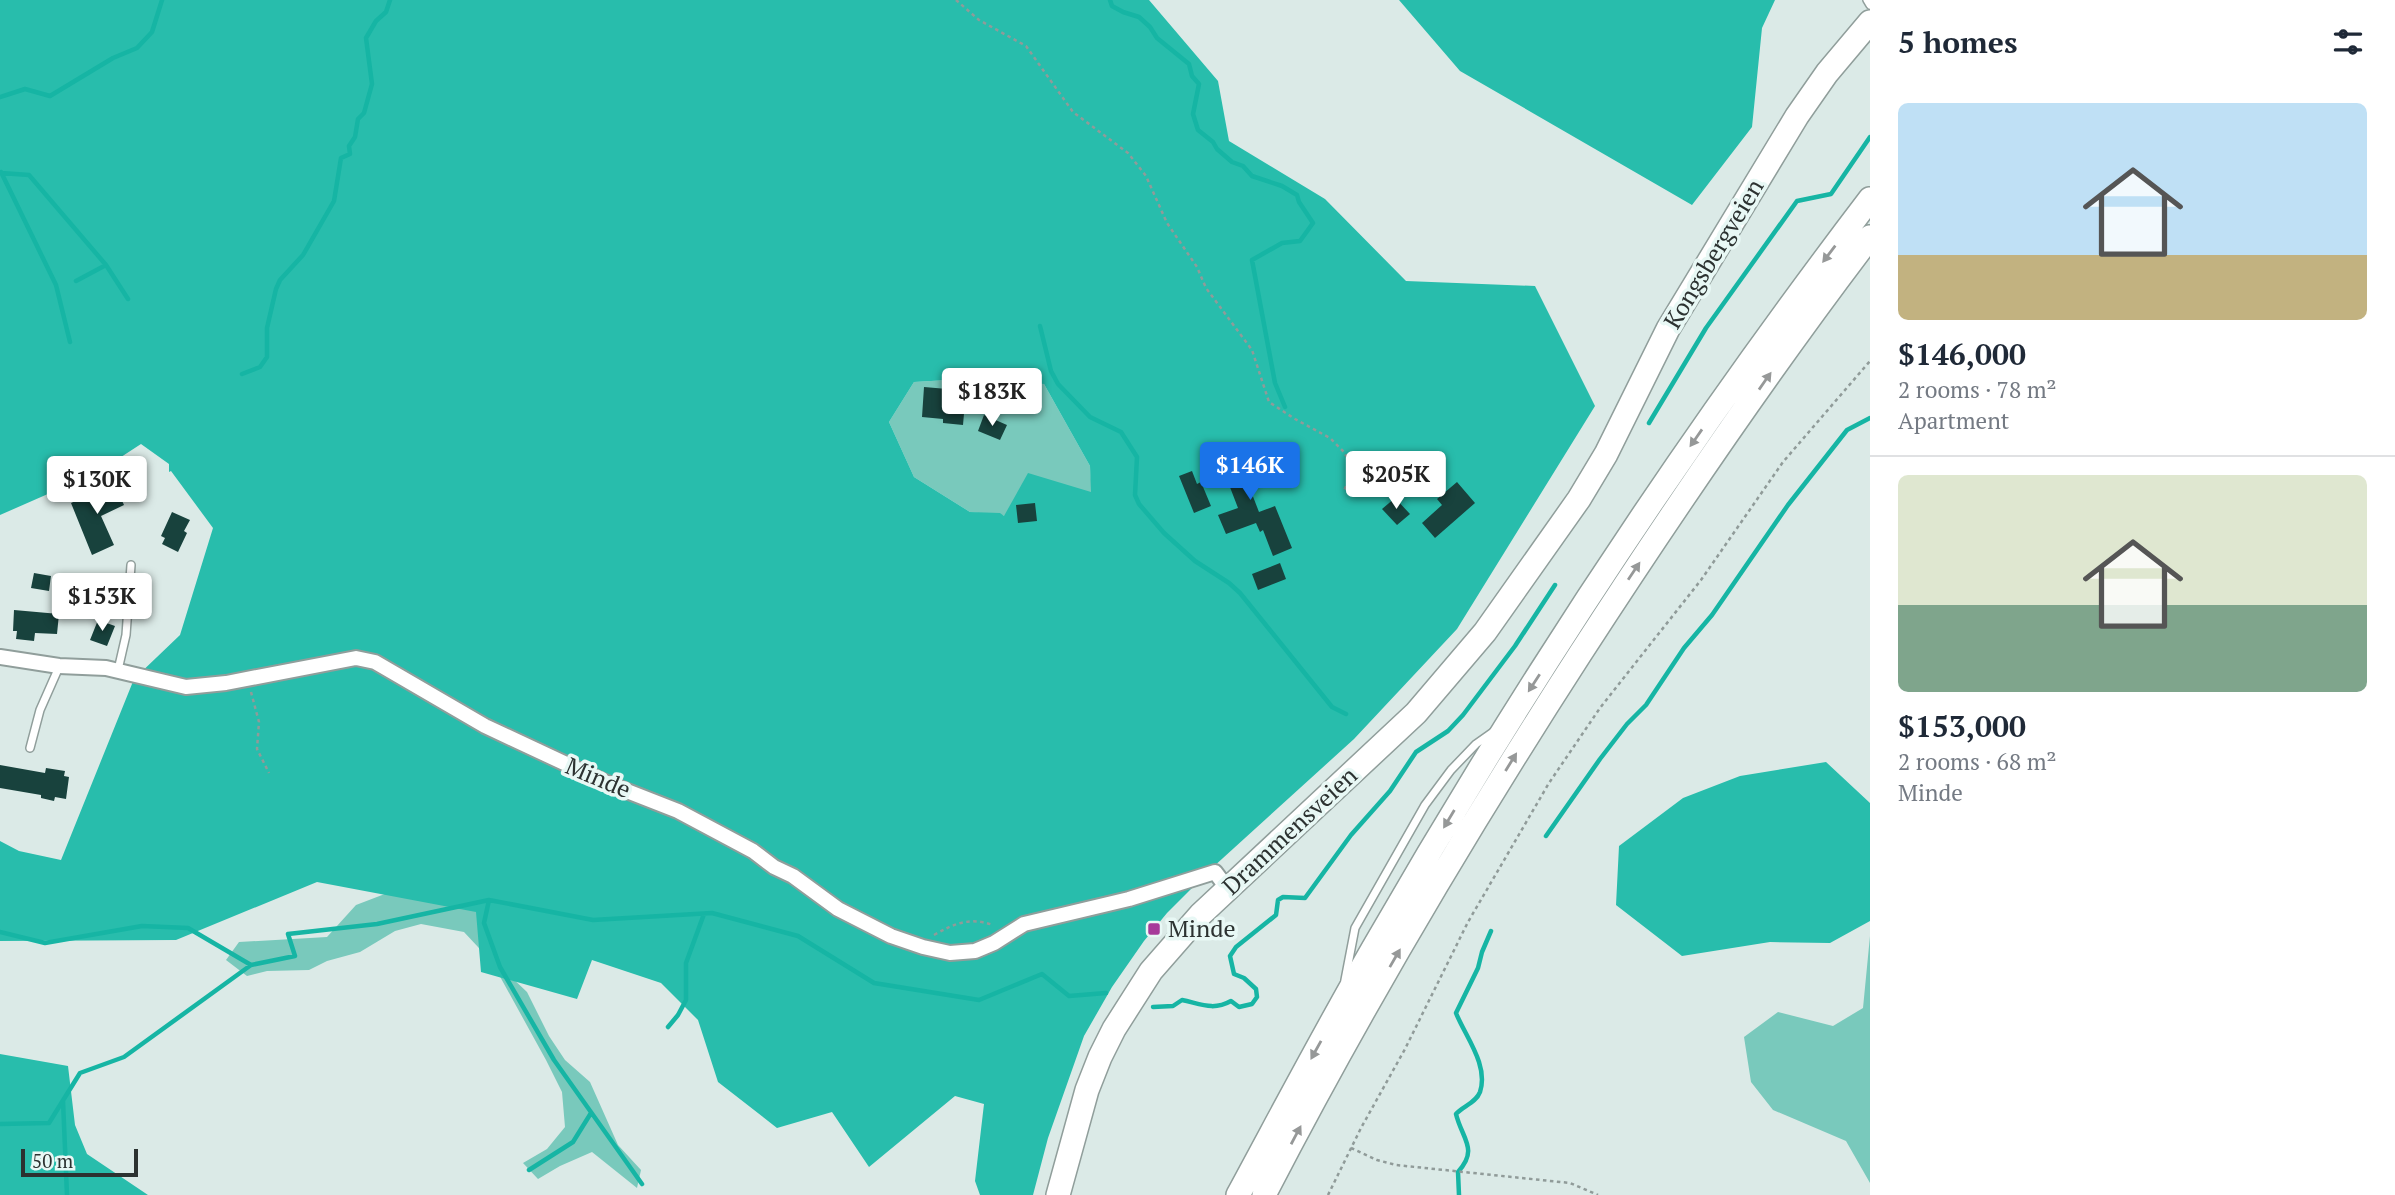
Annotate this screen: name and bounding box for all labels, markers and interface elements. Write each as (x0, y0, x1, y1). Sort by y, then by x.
text: 5 homes (1898, 22, 2017, 62)
icon: filters (2329, 23, 2367, 61)
icon: home (2070, 149, 2196, 275)
street label: Kongsbergveien (1656, 173, 1770, 334)
one-way arrow (1821, 244, 1836, 262)
text: $146,000 (1898, 334, 2026, 374)
pin: $183K (943, 368, 1041, 428)
one-way arrow (1758, 372, 1772, 390)
text: 2 rooms · 78 m² (1898, 374, 2057, 405)
text: $183K (958, 375, 1026, 406)
text: Apartment (1898, 405, 2009, 436)
one-way arrow (1689, 429, 1703, 447)
pin: $146K (1201, 442, 1299, 502)
text: $146K (1216, 449, 1284, 480)
pin: $205K (1347, 452, 1445, 511)
pin: $130K (48, 456, 146, 516)
text: $205K (1362, 458, 1430, 489)
text: $130K (63, 463, 131, 494)
icon: home (2070, 521, 2196, 647)
one-way arrow (1627, 562, 1641, 580)
pin: $153K (53, 574, 151, 633)
text: $153K (68, 580, 136, 611)
one-way arrow (1528, 673, 1541, 692)
text: $153,000 (1898, 706, 2026, 746)
text: 2 rooms · 68 m² (1898, 746, 2057, 777)
street label: Minde (561, 749, 636, 805)
one-way arrow (1505, 753, 1518, 772)
street label: Drammensveien (1215, 759, 1364, 901)
text: Minde (1898, 777, 1963, 808)
one-way arrow (1443, 809, 1456, 828)
place label: Minde (1168, 912, 1236, 944)
marker: Minde (1146, 921, 1162, 937)
one-way arrow (1389, 948, 1401, 967)
one-way arrow (1310, 1041, 1322, 1060)
one-way arrow (1290, 1125, 1302, 1144)
scale bar (21, 1146, 138, 1178)
text: 50 m (32, 1148, 73, 1173)

